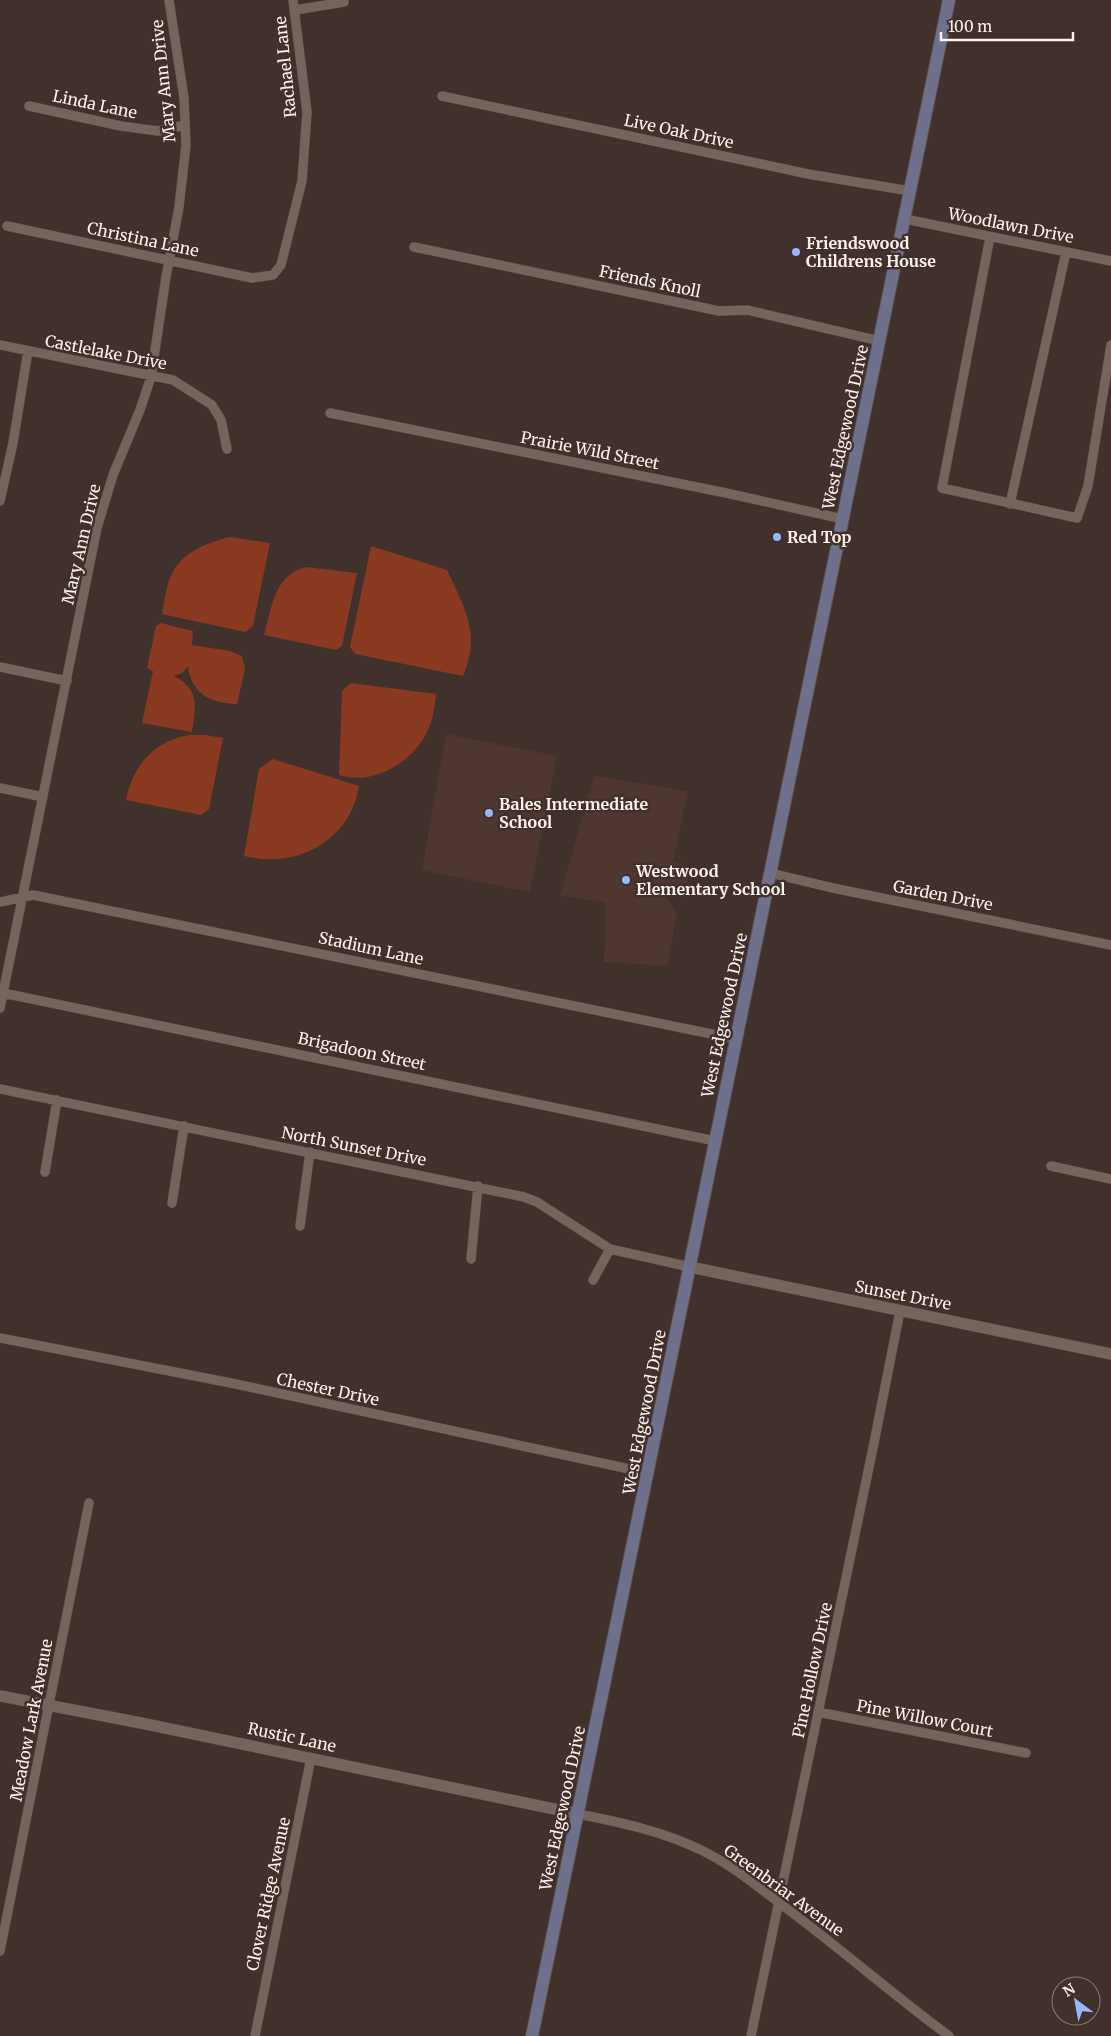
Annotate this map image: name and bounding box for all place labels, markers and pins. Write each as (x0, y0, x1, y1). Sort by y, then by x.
place label: Friendswood Childrens House (806, 233, 936, 271)
marker: Friendswood Childrens House (790, 246, 802, 258)
place label: Red Top (787, 527, 852, 547)
marker: Red Top (771, 531, 783, 543)
place label: Bales Intermediate School (499, 794, 648, 832)
marker: Bales Intermediate School (483, 807, 495, 819)
place label: Westwood Elementary School (635, 861, 785, 899)
marker: Westwood Elementary School (620, 874, 632, 886)

